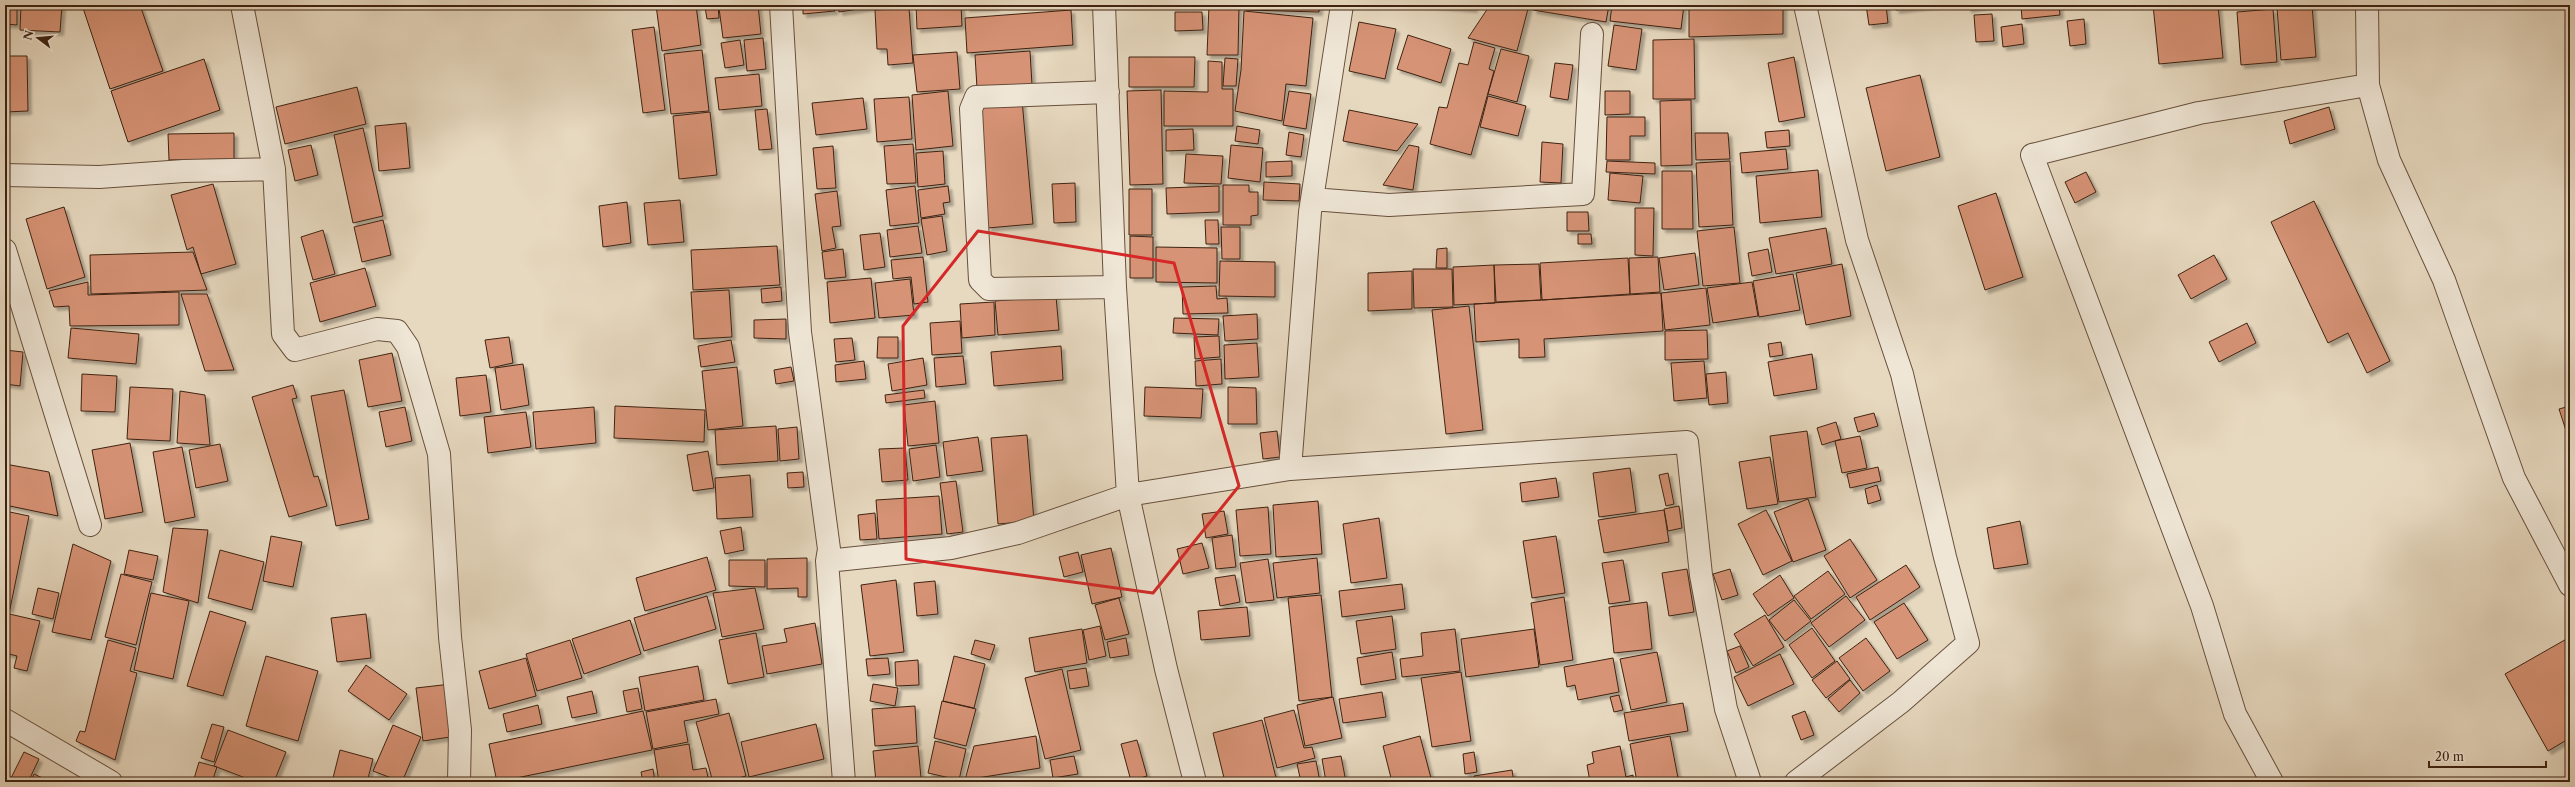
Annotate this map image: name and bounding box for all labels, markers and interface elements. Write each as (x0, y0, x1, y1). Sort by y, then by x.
north arrow (18, 18, 58, 58)
text: N (20, 28, 37, 42)
scale bar (2429, 743, 2546, 769)
text: 20 m (2435, 749, 2464, 764)

